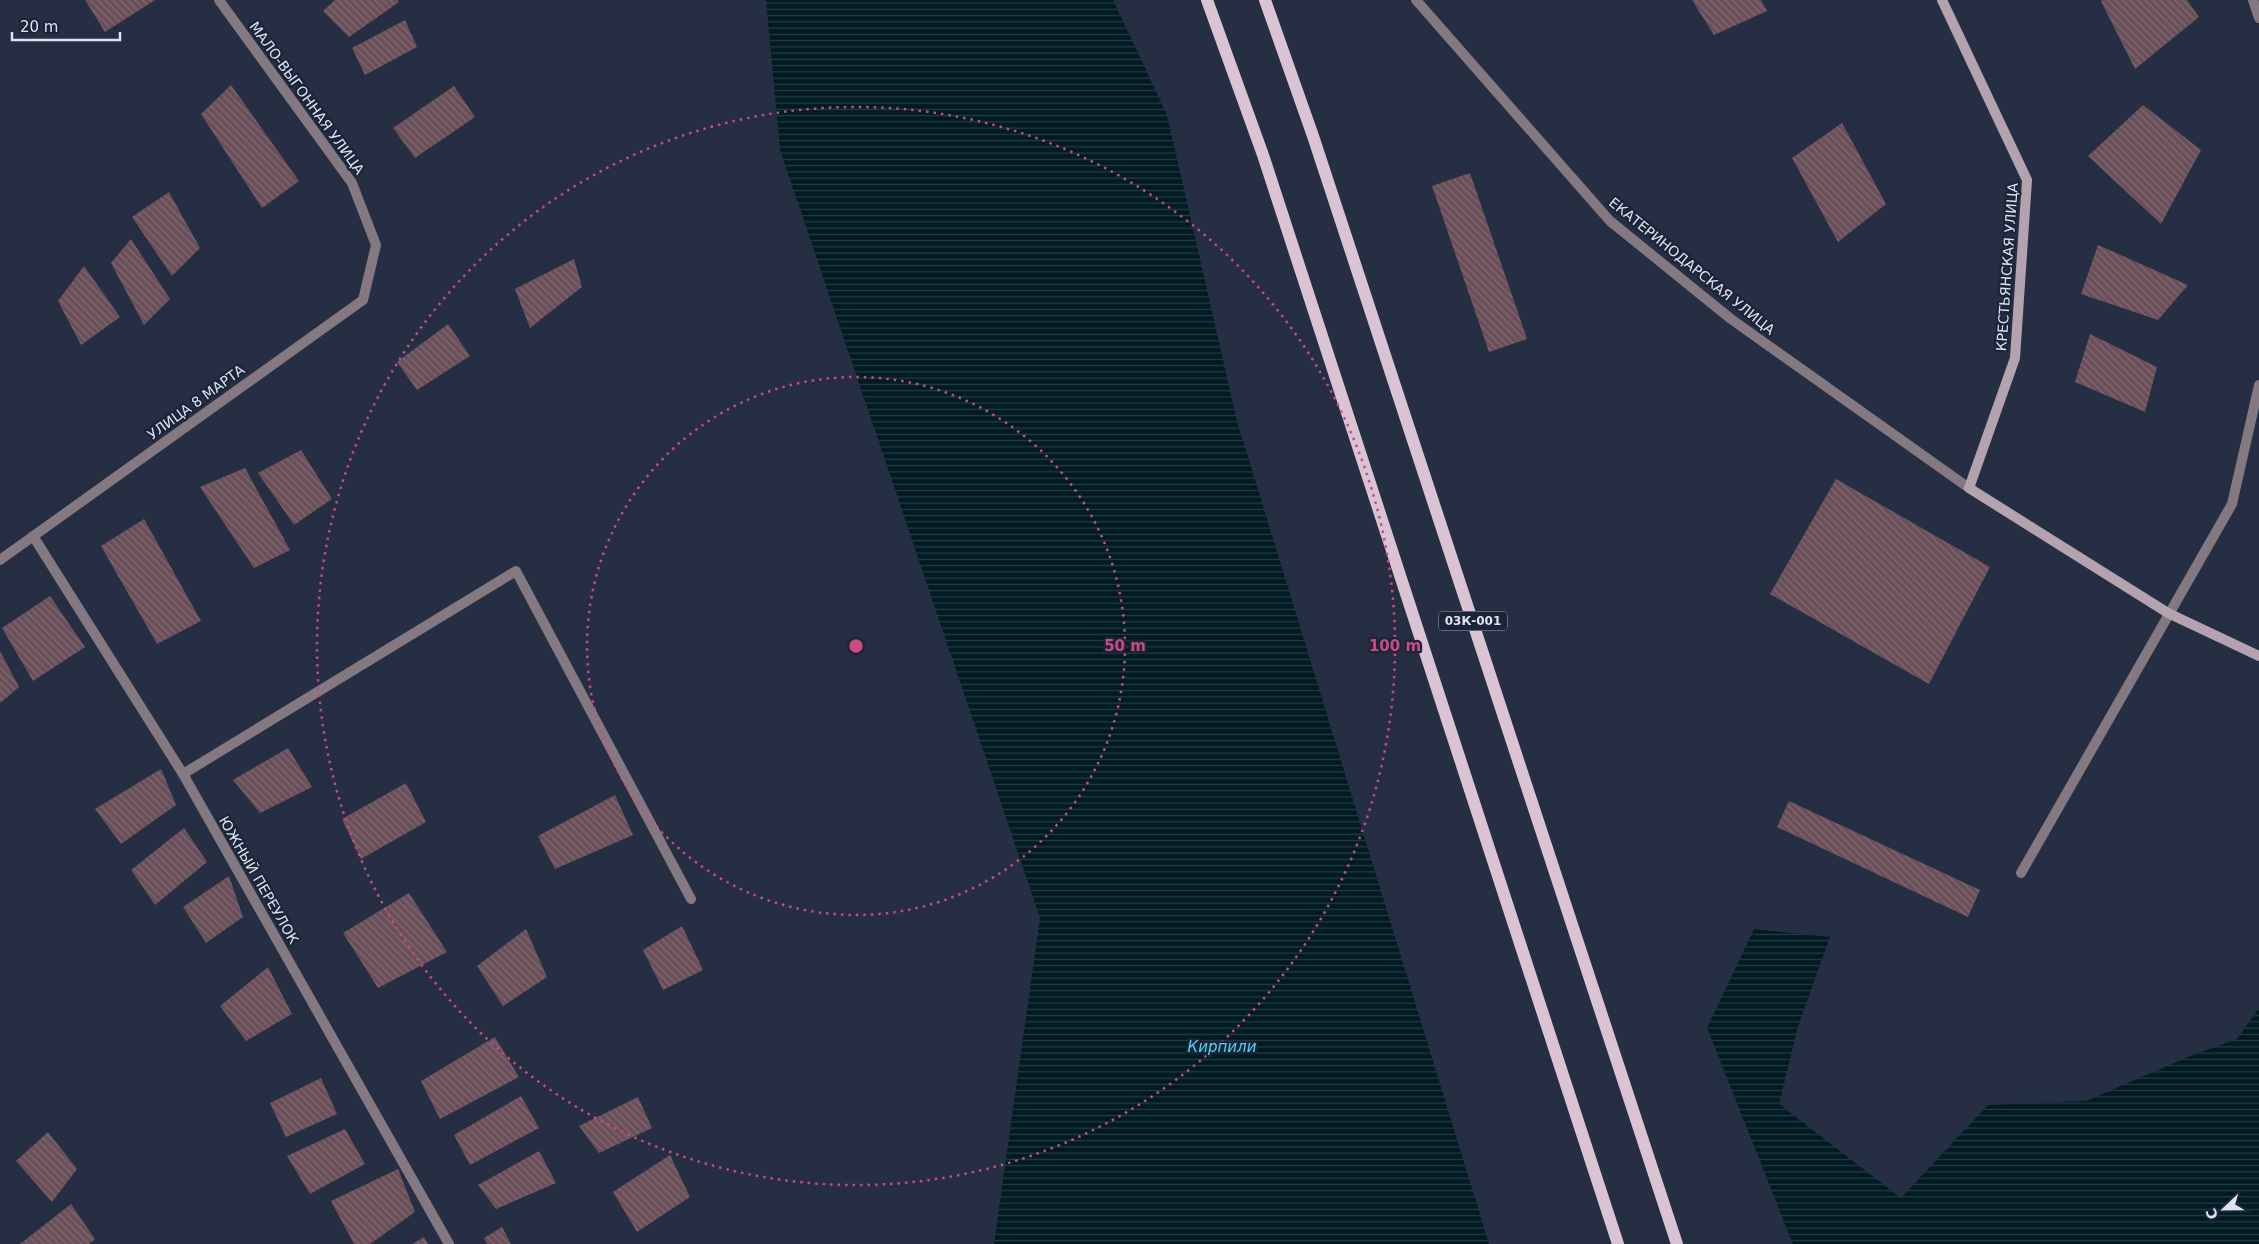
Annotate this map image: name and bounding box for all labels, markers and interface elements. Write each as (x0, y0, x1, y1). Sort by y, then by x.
scale bar (12, 10, 120, 42)
text: 20 m (20, 18, 58, 36)
street label: МАЛО-ВЫГОННАЯ УЛИЦА (246, 19, 368, 178)
street label: КРЕСТЬЯНСКАЯ УЛИЦА (1993, 182, 2021, 352)
street label: ЕКАТЕРИНОДАРСКАЯ УЛИЦА (1606, 194, 1778, 338)
street label: УЛИЦА 8 МАРТА (144, 361, 248, 443)
road number: 03К-001 (1439, 612, 1507, 630)
centre of rings (847, 637, 865, 655)
text: 50 m (1104, 637, 1146, 655)
text: 100 m (1369, 637, 1421, 655)
street label: ЮЖНЫЙ ПЕРЕУЛОК (216, 813, 303, 947)
water label: Кирпили (1188, 1038, 1257, 1056)
north arrow (2199, 1184, 2249, 1234)
text: С (2203, 1206, 2221, 1222)

